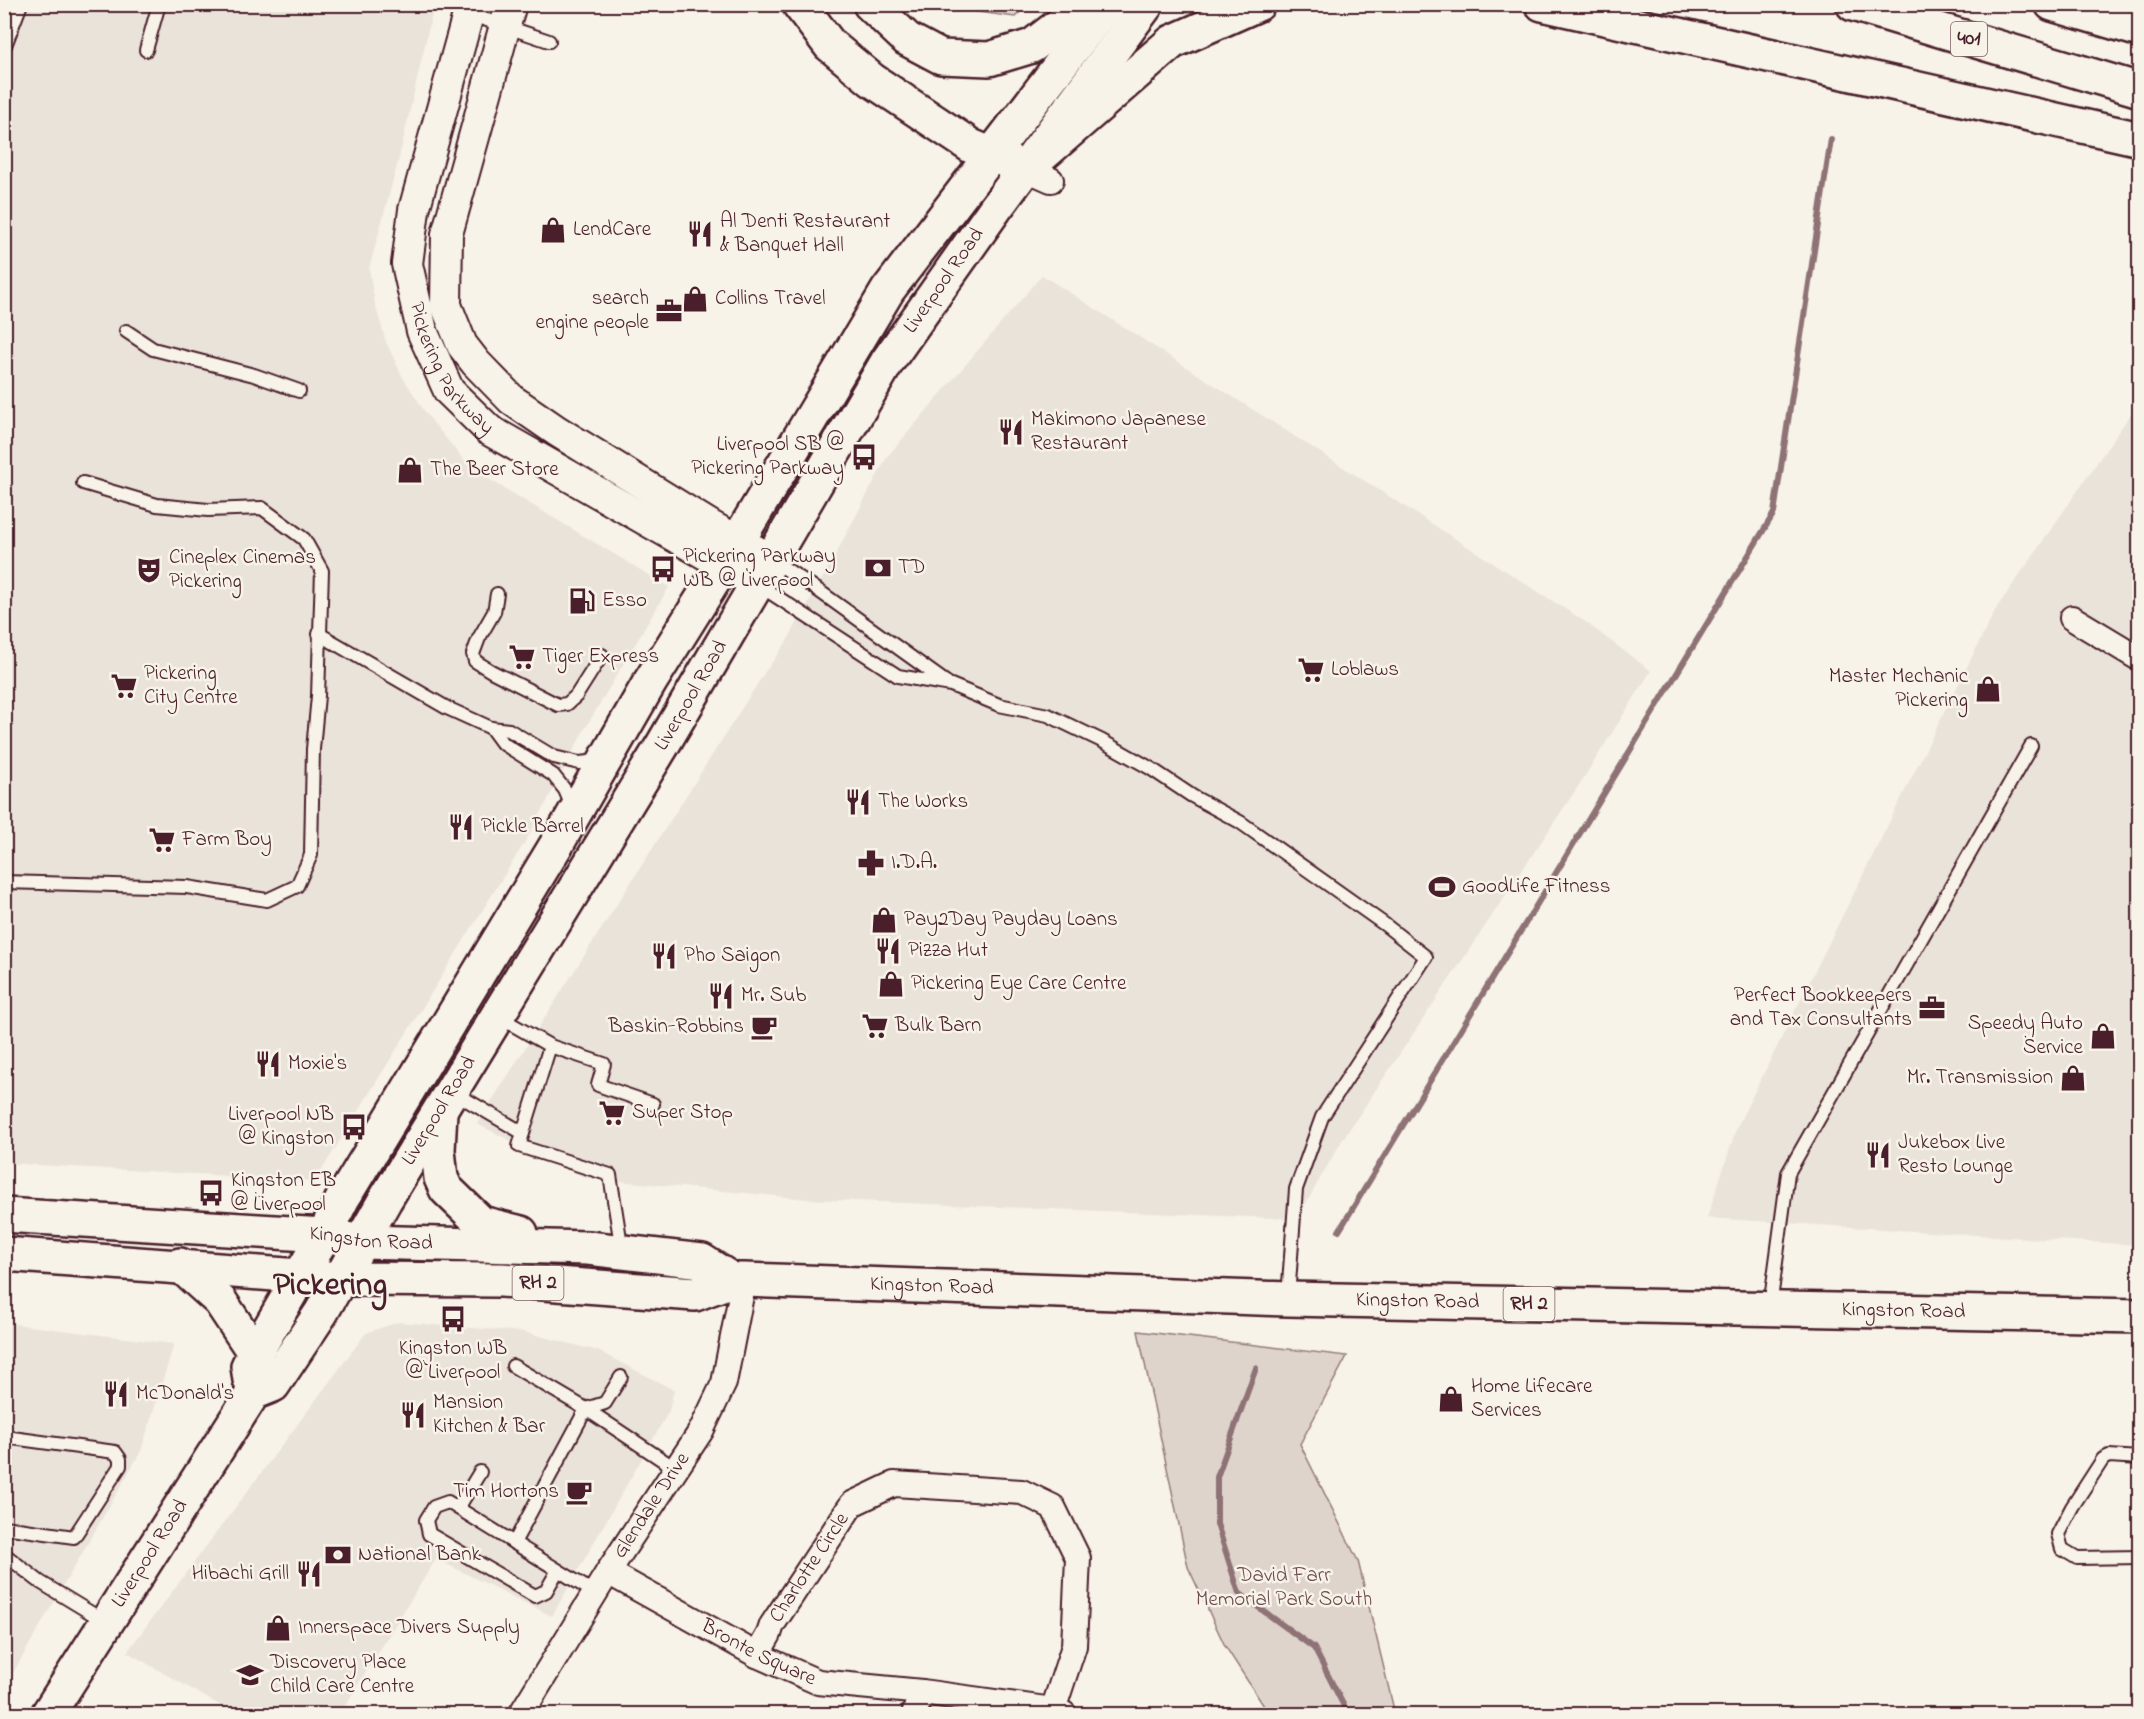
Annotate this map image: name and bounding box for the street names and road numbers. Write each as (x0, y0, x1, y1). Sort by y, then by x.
road number: 401 (1951, 22, 1987, 56)
street label: Liverpool Road (896, 222, 992, 340)
street label: Pickering Parkway (401, 299, 501, 443)
street label: Liverpool Road (647, 635, 736, 756)
street label: Liverpool Road (394, 1050, 484, 1172)
street label: Kingston Road (309, 1219, 433, 1259)
road number: RH 2 (512, 1266, 564, 1300)
street label: Kingston Road (870, 1269, 994, 1304)
street label: Kingston Road (1355, 1285, 1480, 1318)
road number: RH 2 (1504, 1287, 1555, 1321)
street label: Kingston Road (1841, 1295, 1966, 1328)
street label: Glendale Drive (606, 1446, 698, 1565)
street label: Liverpool Road (104, 1494, 196, 1614)
street label: Charlotte Circle (762, 1506, 857, 1629)
street label: Bronte Square (695, 1611, 821, 1694)

